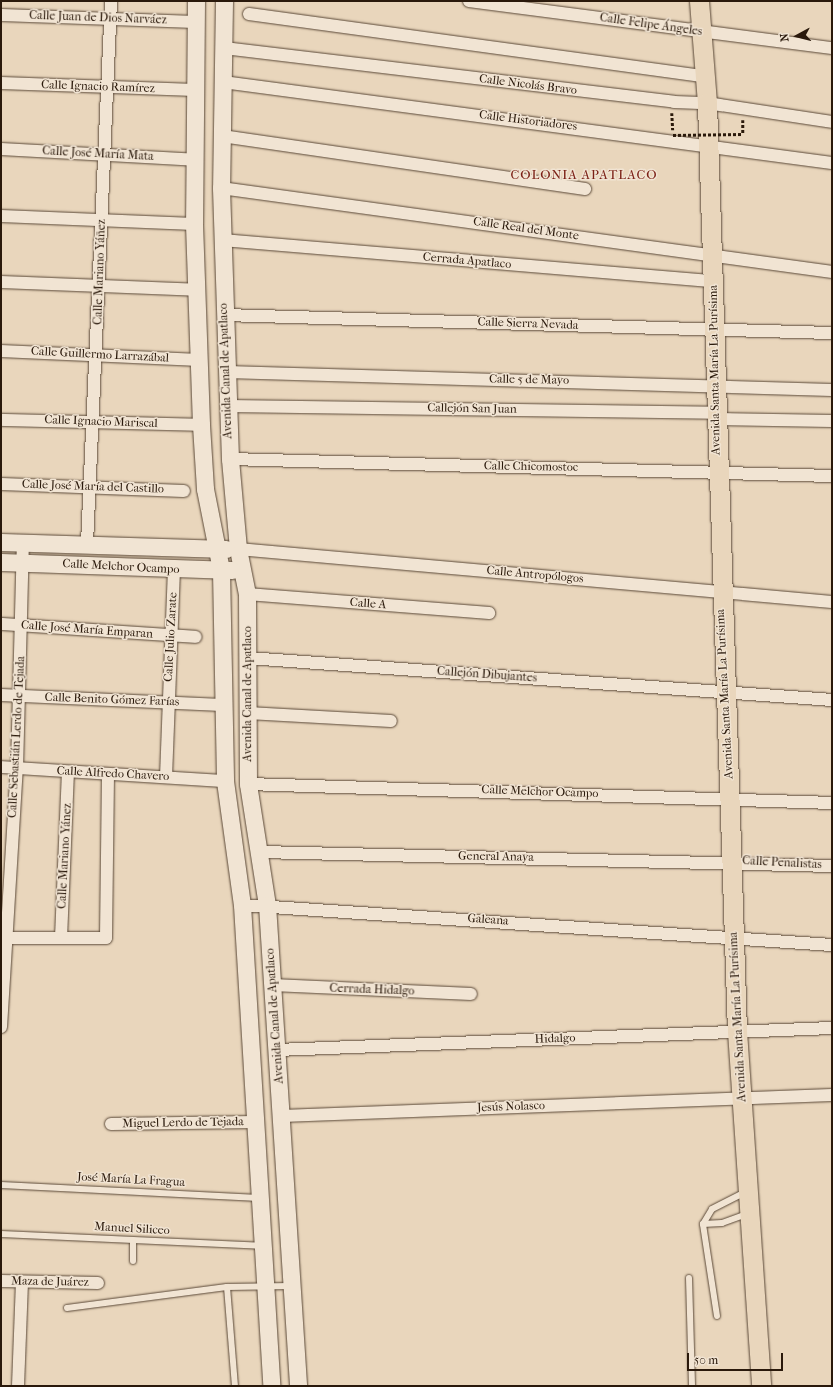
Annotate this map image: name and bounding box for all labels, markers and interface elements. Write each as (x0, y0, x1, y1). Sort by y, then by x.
street label: Calle Juan de Dios Narváez (29, 8, 167, 28)
street label: Calle Felipe Ángeles (599, 11, 703, 39)
north arrow (777, 16, 817, 56)
text: N (778, 33, 792, 42)
street label: Calle Nicolás Bravo (478, 72, 578, 98)
street label: Calle Ignacio Ramírez (41, 78, 155, 96)
street label: Calle Historiadores (478, 108, 578, 134)
street label: Calle José María Mata (42, 144, 154, 164)
district label: COLONIA APATLACO (511, 167, 657, 183)
street label: Calle Real del Monte (472, 214, 580, 244)
street label: Calle Mariano Yáñez (91, 219, 109, 325)
street label: Cerrada Apatlaco (422, 250, 512, 272)
street label: Avenida Santa María La Purísima (706, 285, 724, 455)
street label: Avenida Canal de Apatlaco (216, 303, 236, 439)
street label: Calle Sierra Nevada (477, 315, 579, 333)
street label: Calle Guillermo Larrazábal (31, 344, 169, 366)
street label: Calle 5 de Mayo (489, 372, 569, 388)
street label: Callejón San Juan (427, 401, 517, 417)
street label: Calle Ignacio Mariscal (44, 413, 158, 431)
street label: Calle Chicomostoc (484, 459, 578, 475)
street label: Calle José María del Castillo (22, 477, 164, 497)
street label: Calle Melchor Ocampo (62, 557, 180, 577)
street label: Calle Antropólogos (486, 564, 584, 586)
street label: Calle Julio Zarate (161, 592, 181, 682)
street label: Calle A (349, 596, 387, 612)
street label: Avenida Santa María La Purísima (713, 609, 737, 779)
street label: Calle José María Emparan (21, 618, 153, 642)
street label: Avenida Canal de Apatlaco (241, 626, 255, 762)
street label: Calle Sebastián Lerdo de Tejada (6, 656, 28, 818)
street label: Callejón Dibujantes (436, 664, 538, 686)
street label: Calle Benito Gómez Farías (44, 690, 180, 710)
street label: Calle Alfredo Chavero (56, 764, 170, 784)
street label: Calle Melchor Ocampo (481, 783, 599, 801)
street label: Calle Mariano Yánez (55, 803, 75, 909)
street label: General Anaya (458, 849, 534, 865)
street label: Calle Penalistas (742, 854, 822, 872)
street label: Galeana (467, 911, 509, 929)
street label: Avenida Santa María La Purísima (726, 932, 750, 1102)
street label: Avenida Canal de Apatlaco (263, 948, 287, 1084)
street label: Cerrada Hidalgo (329, 981, 415, 999)
street label: Hidalgo (534, 1031, 576, 1047)
street label: Jesús Nolasco (477, 1099, 545, 1115)
street label: Miguel Lerdo de Tejada (122, 1115, 244, 1131)
street label: José María La Fragua (77, 1170, 185, 1190)
street label: Manuel Siliceo (94, 1220, 170, 1238)
street label: Maza de Juárez (11, 1274, 89, 1290)
scale bar (689, 1345, 785, 1371)
text: 50 m (694, 1353, 718, 1367)

